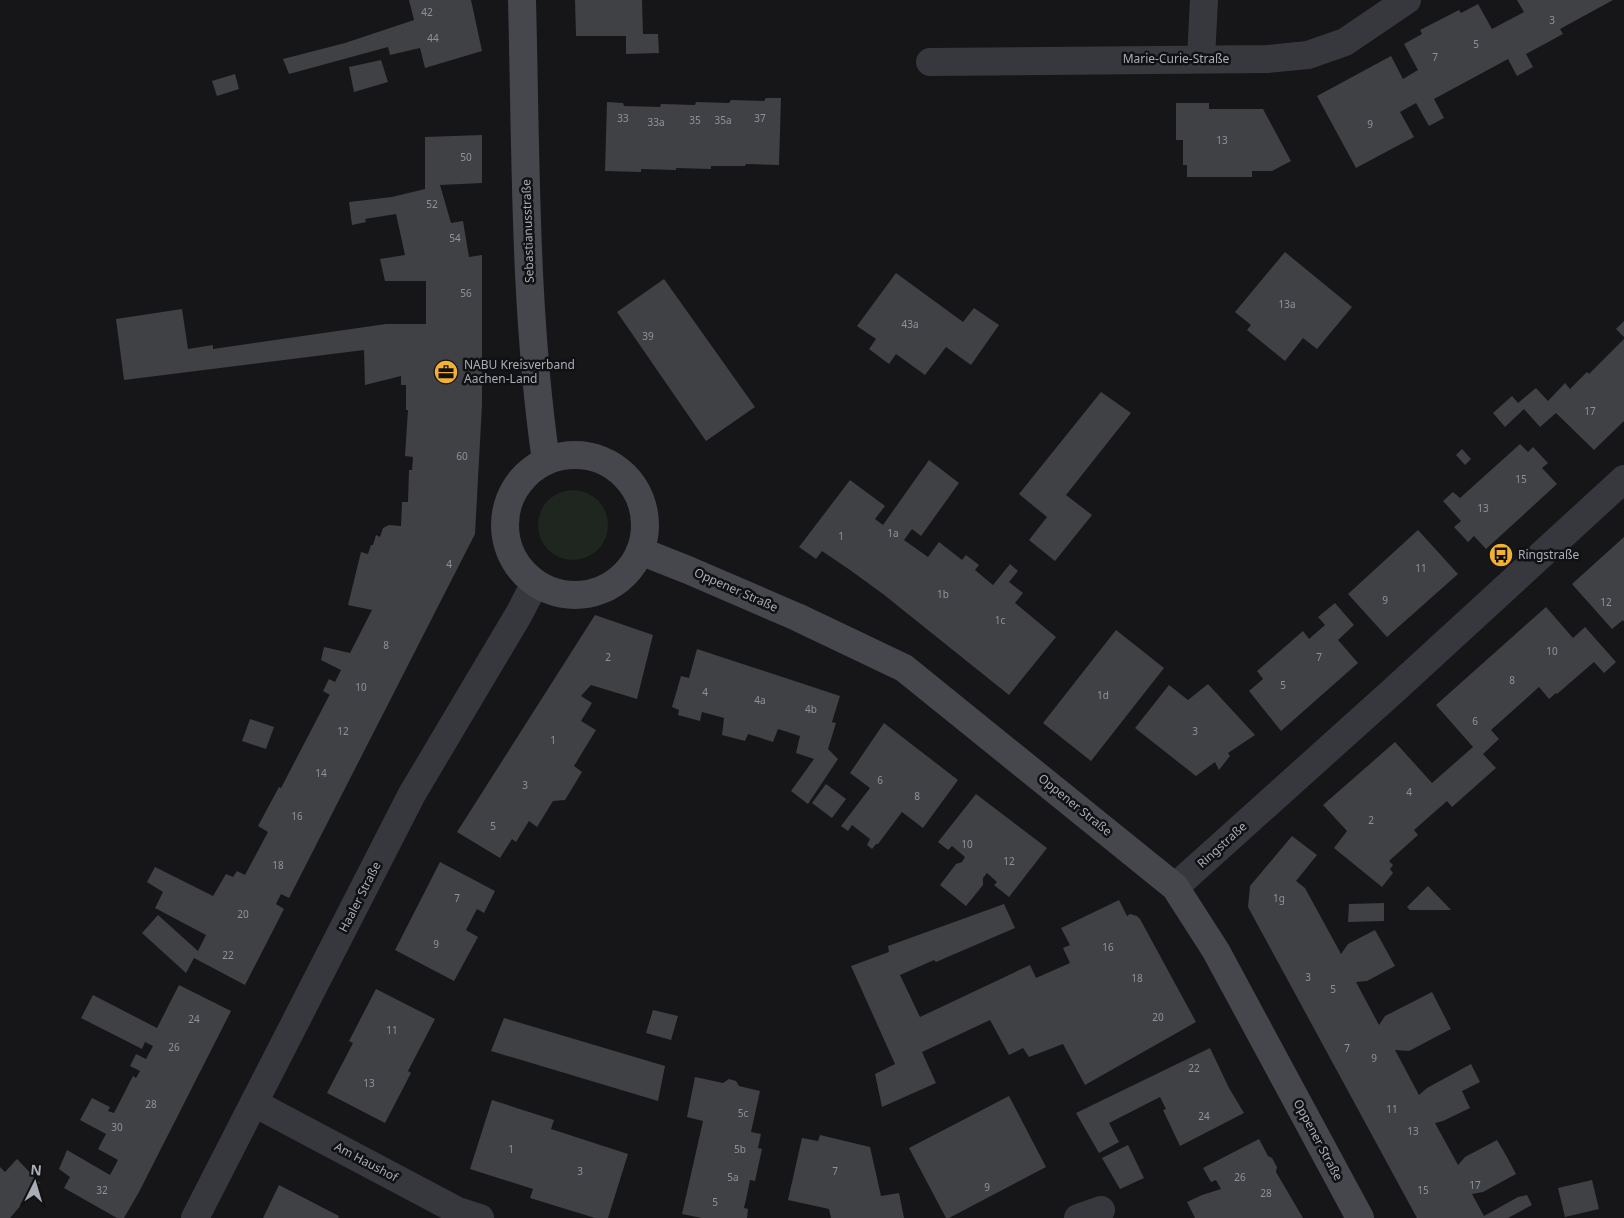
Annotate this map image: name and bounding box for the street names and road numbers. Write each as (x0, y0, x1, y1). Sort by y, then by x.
street label: Marie-Curie-Straße (1123, 50, 1230, 67)
street label: Sebastianusstraße (517, 179, 538, 283)
street label: Oppener Straße (692, 564, 781, 616)
street label: Oppener Straße (1035, 770, 1116, 840)
street label: Ringstraße (1193, 818, 1250, 871)
street label: Haaler Straße (334, 858, 385, 935)
street label: Oppener Straße (1290, 1096, 1347, 1184)
street label: Am Haushof (332, 1138, 402, 1186)

